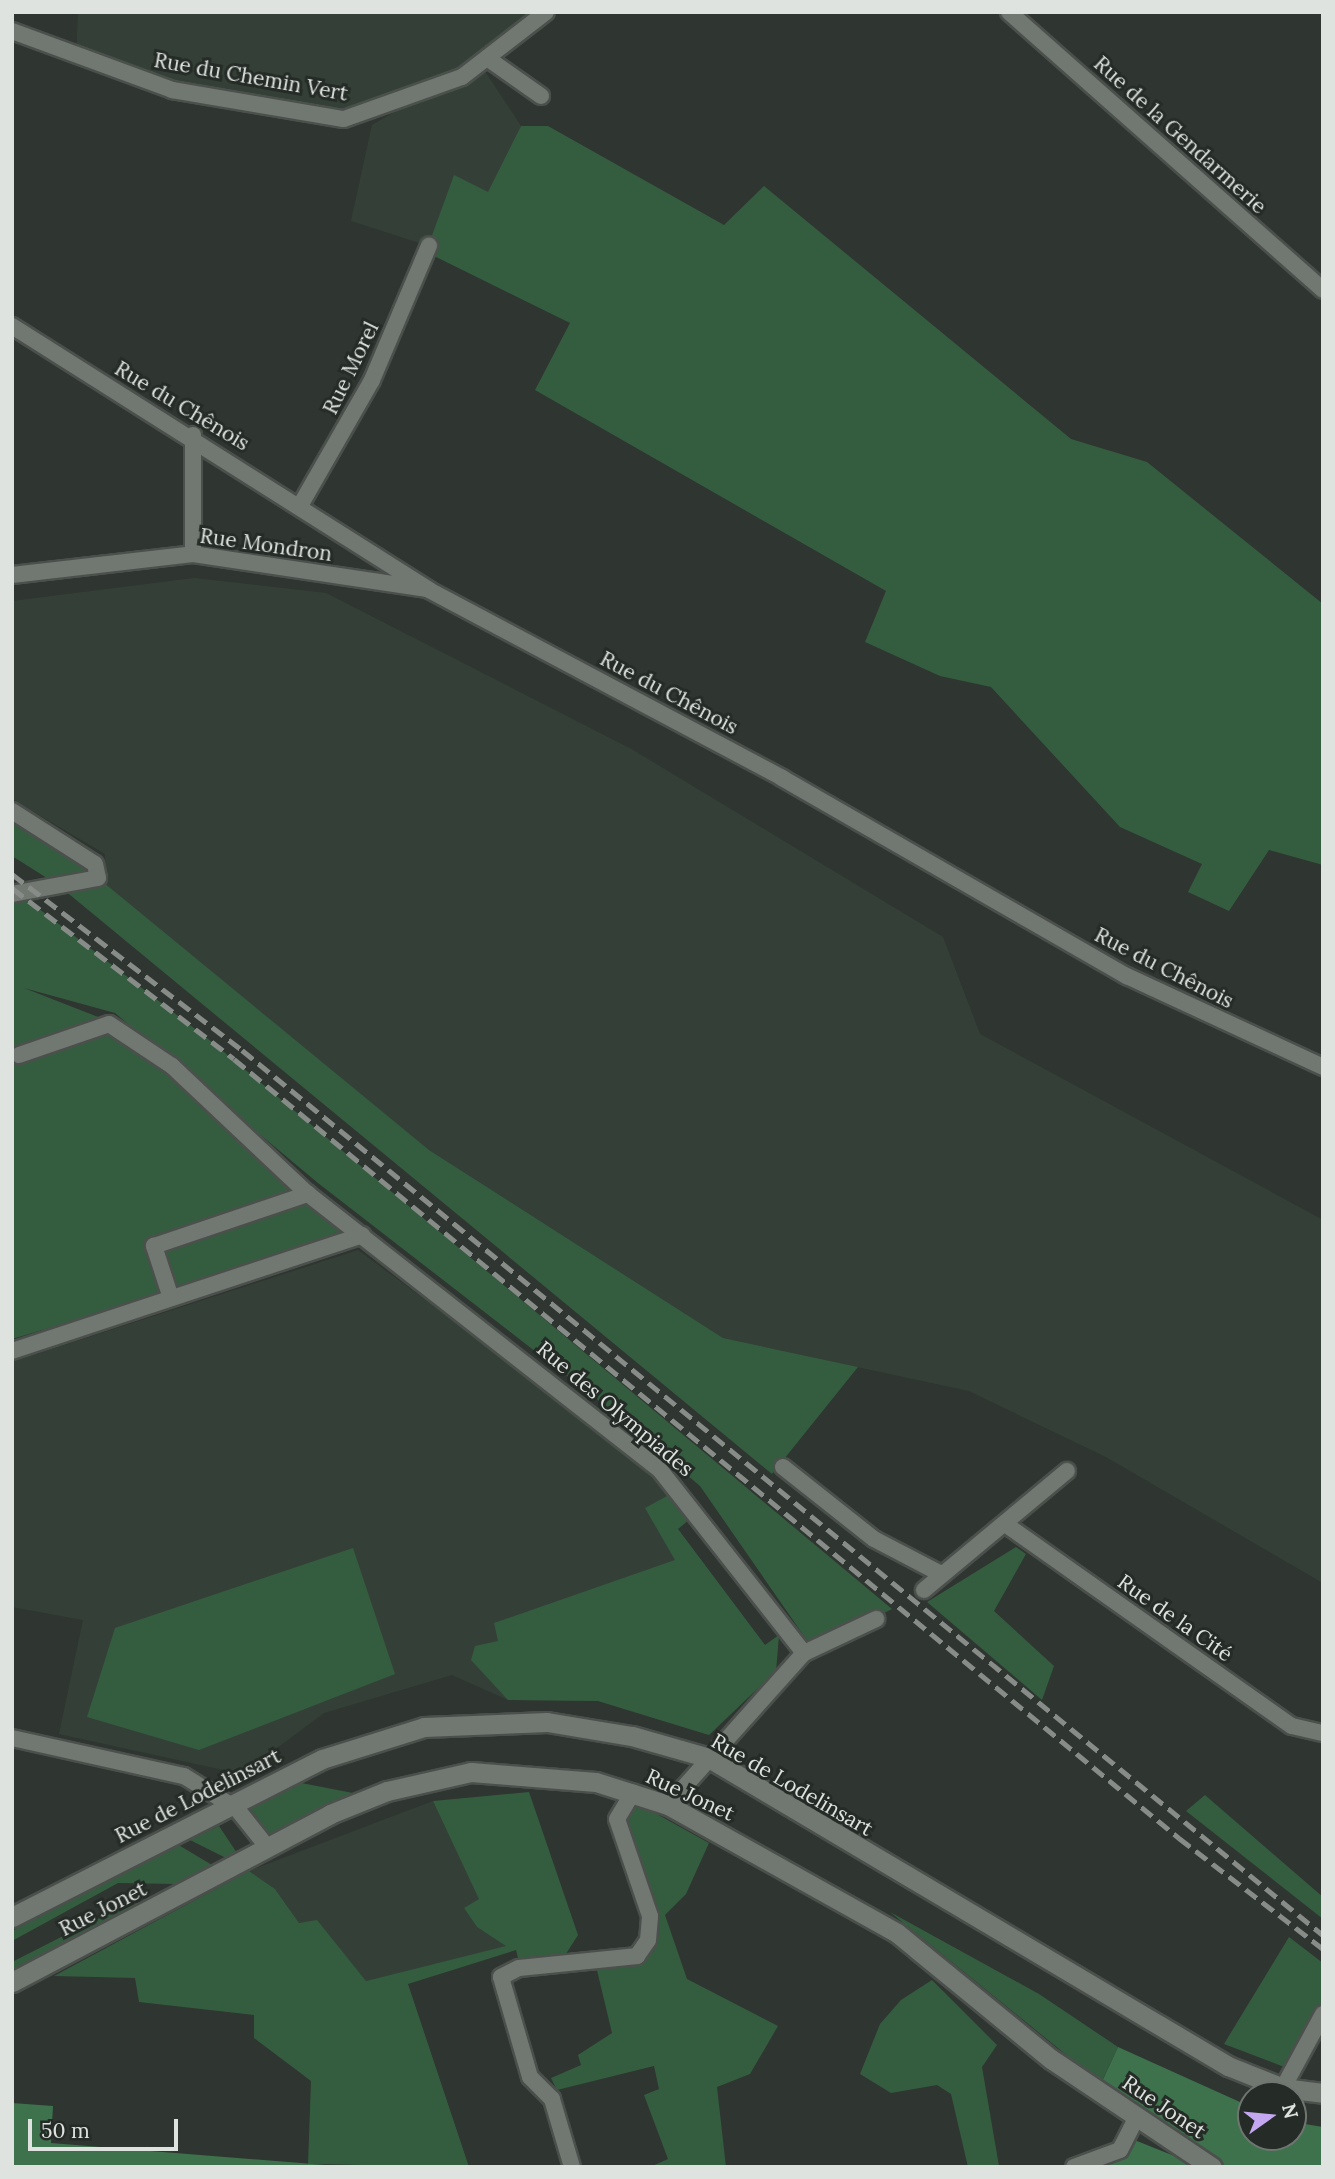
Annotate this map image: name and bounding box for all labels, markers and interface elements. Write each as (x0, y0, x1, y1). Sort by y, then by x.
street label: Rue du Chemin Vert (152, 48, 350, 106)
street label: Rue de la Gendarmerie (1089, 51, 1271, 219)
street label: Rue Morel (318, 317, 384, 419)
street label: Rue du Chênois (110, 356, 254, 456)
street label: Rue Mondron (198, 523, 334, 567)
street label: Rue du Chênois (596, 646, 742, 740)
street label: Rue du Chênois (1090, 922, 1238, 1014)
street label: Rue des Olympiades (531, 1336, 699, 1482)
street label: Rue de la Cité (1113, 1569, 1237, 1667)
street label: Rue de Lodelinsart (707, 1728, 877, 1842)
street label: Rue de Lodelinsart (111, 1743, 285, 1849)
street label: Rue Jonet (642, 1764, 738, 1826)
street label: Rue Jonet (55, 1876, 151, 1942)
street label: Rue Jonet (1118, 2070, 1210, 2144)
north arrow (1237, 2081, 1307, 2151)
text: N (1277, 2101, 1304, 2121)
scale bar (32, 2106, 182, 2150)
text: 50 m (41, 2117, 90, 2144)

